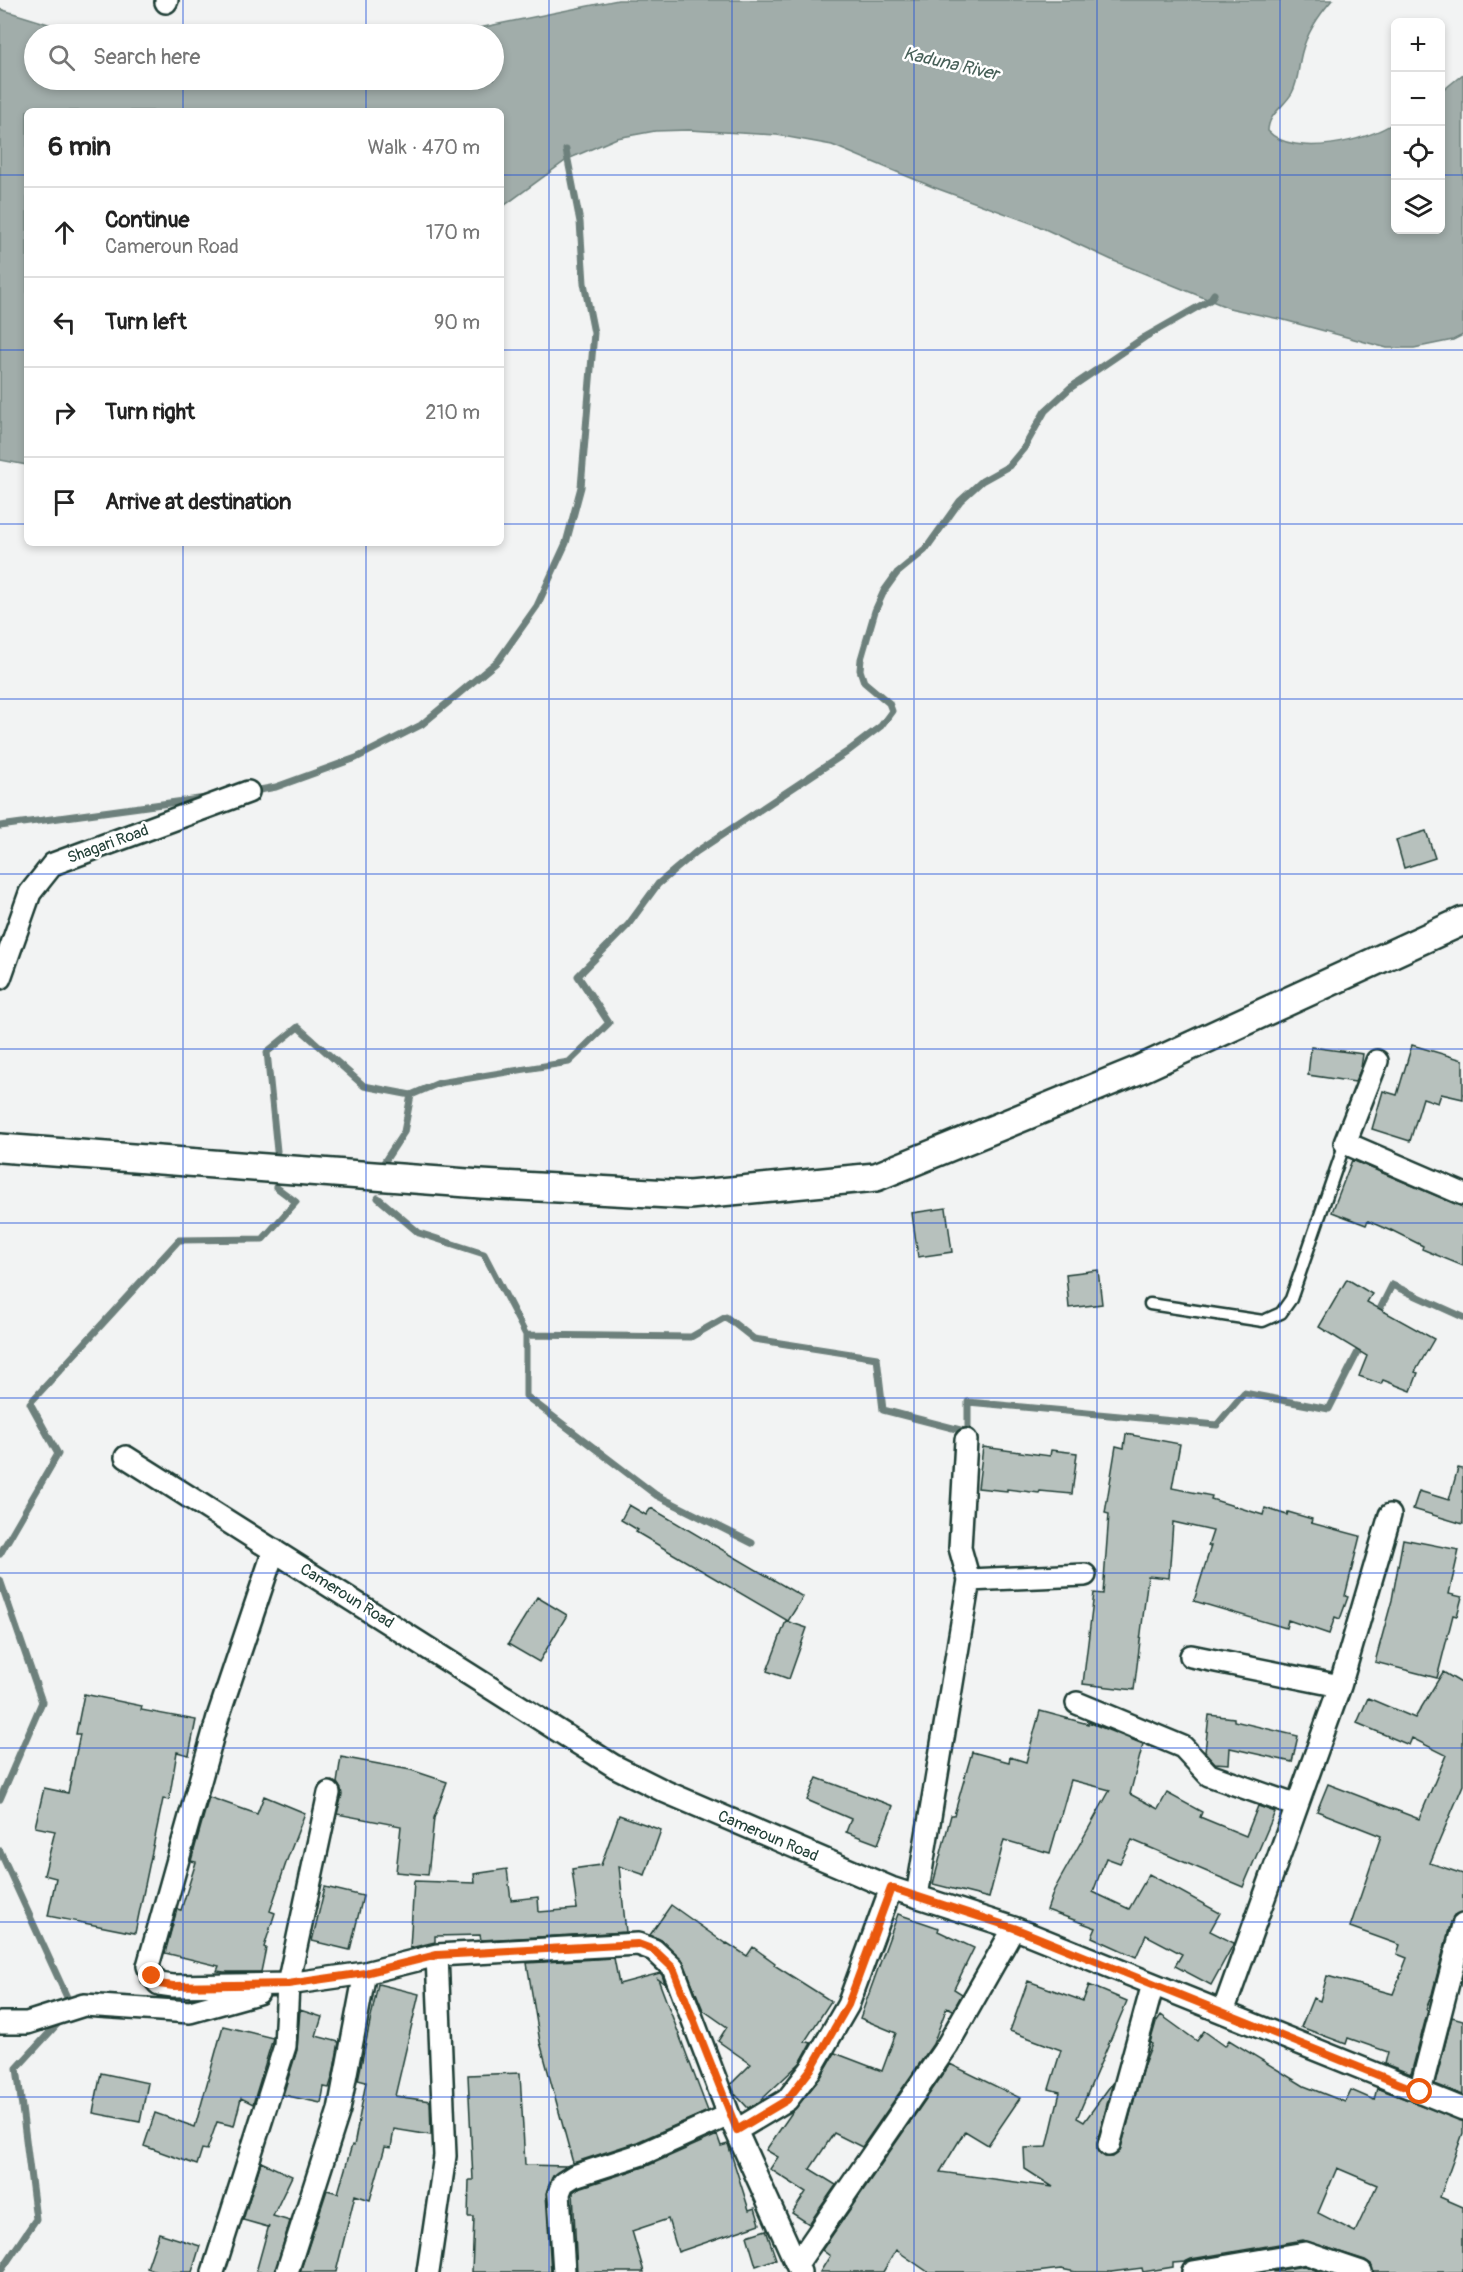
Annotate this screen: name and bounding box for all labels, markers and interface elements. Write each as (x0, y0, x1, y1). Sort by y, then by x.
map controls (1391, 18, 1445, 234)
button: + (1391, 18, 1445, 72)
search box (24, 24, 504, 90)
icon: search (45, 41, 78, 74)
water label: Kaduna River (901, 42, 1003, 87)
text: Search here (93, 43, 200, 71)
button: − (1391, 72, 1445, 126)
button: locate (1391, 126, 1445, 180)
text: 6 min (48, 131, 111, 163)
text: Walk · 470 m (367, 135, 480, 160)
button: layers (1391, 180, 1445, 234)
text: Continue (105, 206, 189, 234)
icon: ahead (48, 216, 81, 249)
text: 170 m (426, 220, 480, 245)
text: Cameroun Road (105, 234, 239, 259)
icon: left (48, 306, 81, 339)
text: Turn left (105, 308, 187, 336)
text: 90 m (434, 310, 480, 335)
icon: right (48, 396, 81, 429)
text: Turn right (105, 398, 195, 426)
text: 210 m (425, 400, 480, 425)
icon: arrive (48, 486, 81, 519)
text: Arrive at destination (105, 488, 291, 516)
street label: Shagari Road (65, 820, 151, 868)
street label: Cameroun Road (296, 1559, 398, 1633)
street label: Cameroun Road (715, 1806, 821, 1866)
route end (138, 1962, 164, 1988)
route start (1406, 2078, 1432, 2104)

